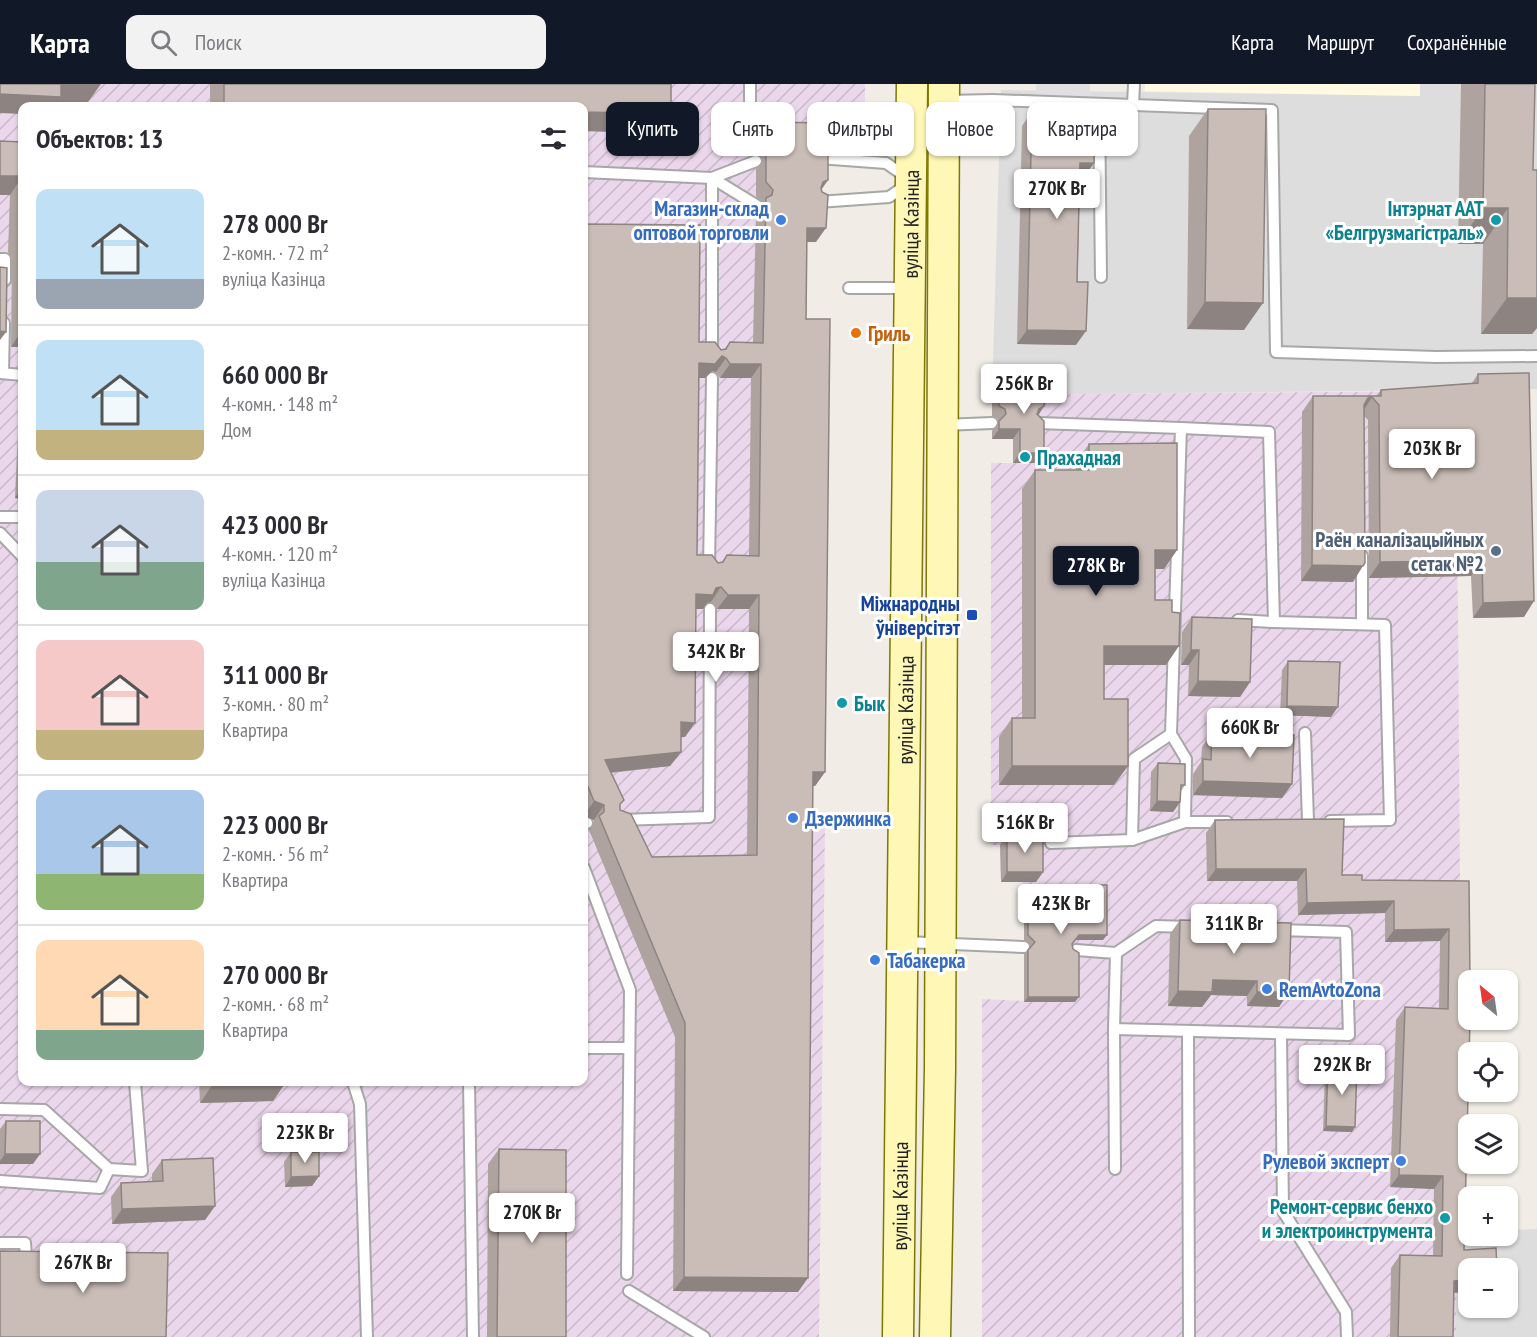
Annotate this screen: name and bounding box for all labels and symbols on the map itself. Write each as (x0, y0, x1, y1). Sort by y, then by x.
street label: вуліца Казінца (896, 169, 925, 279)
pin: 270K Br (1002, 169, 1112, 220)
place label: Магазин-склад оптовой торговли (633, 195, 769, 246)
place label: Інтэрнат ААТ «Белгрузмагістраль» (1326, 195, 1484, 246)
marker: Магазин-склад оптовой торговли (774, 213, 788, 227)
marker: Інтэрнат ААТ «Белгрузмагістраль» (1489, 213, 1503, 227)
place label: Гриль (868, 320, 911, 347)
marker: Гриль (849, 326, 863, 340)
pin: 256K Br (969, 364, 1079, 415)
pin: 203K Br (1377, 429, 1487, 480)
place label: Прахадная (1037, 444, 1121, 471)
marker: Прахадная (1018, 450, 1032, 464)
place label: Раён каналізацыйных сетак №2 (1315, 526, 1485, 577)
marker: Раён каналізацыйных сетак №2 (1489, 544, 1503, 558)
pin: 278K Br (1041, 546, 1151, 597)
place label: Міжнародны ўніверсітэт (861, 590, 961, 641)
marker: Міжнародны ўніверсітэт (965, 608, 979, 622)
pin: 342K Br (661, 632, 771, 683)
street label: вуліца Казінца (891, 655, 919, 765)
place label: Бык (854, 690, 885, 717)
marker: Бык (835, 696, 849, 710)
pin: 660K Br (1195, 708, 1305, 759)
pin: 516K Br (970, 803, 1080, 854)
place label: Дзержинка (805, 805, 891, 832)
marker: Дзержинка (786, 811, 800, 825)
pin: 423K Br (1006, 884, 1116, 935)
pin: 311K Br (1179, 904, 1289, 955)
place label: Табакерка (887, 947, 966, 974)
marker: Табакерка (868, 953, 882, 967)
north arrow (1458, 970, 1518, 1030)
place label: RemAvtoZona (1279, 976, 1381, 1003)
marker: RemAvtoZona (1260, 982, 1274, 996)
pin: 292K Br (1287, 1045, 1397, 1096)
pin: 223K Br (250, 1113, 360, 1164)
street label: вуліца Казінца (885, 1141, 914, 1251)
place label: Рулевой эксперт (1263, 1148, 1390, 1175)
marker: Рулевой эксперт (1394, 1154, 1408, 1168)
pin: 270K Br (477, 1193, 587, 1244)
place label: Ремонт-сервис бенхо и электроинструмента (1262, 1193, 1433, 1244)
marker: Ремонт-сервис бенхо и электроинструмента (1438, 1211, 1452, 1225)
pin: 267K Br (28, 1243, 138, 1294)

